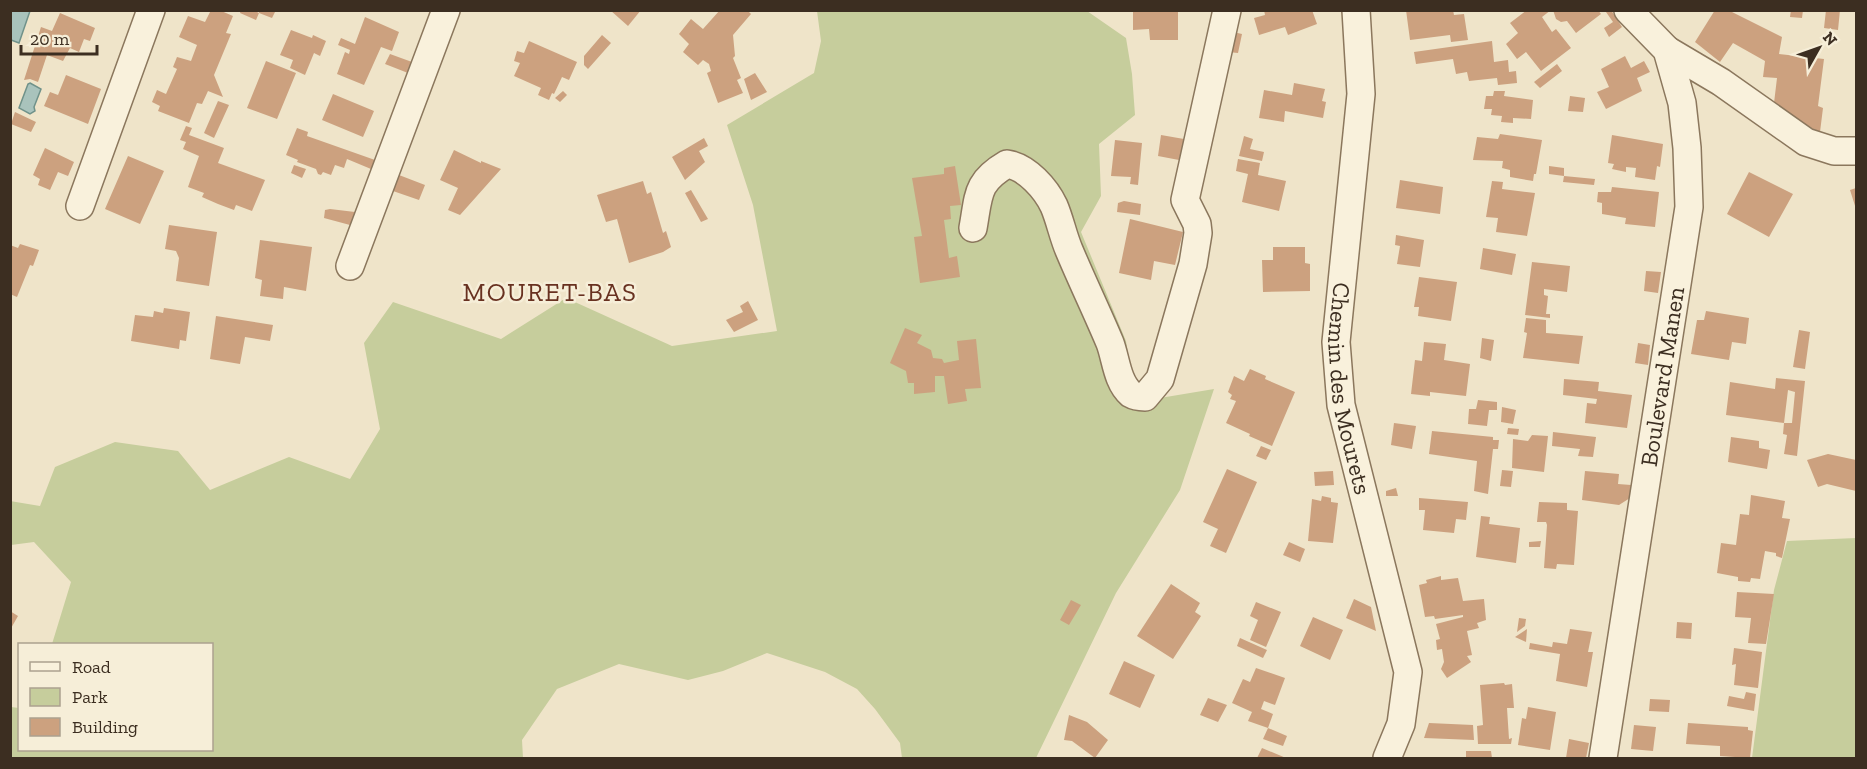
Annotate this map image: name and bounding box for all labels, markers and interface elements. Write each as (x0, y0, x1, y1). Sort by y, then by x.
scale bar (21, 18, 98, 56)
north arrow (1789, 18, 1849, 78)
text: 20 m (30, 28, 70, 50)
text: N (1819, 28, 1841, 49)
district label: MOURET-BAS (463, 276, 637, 308)
street label: Chemin des Mourets (1322, 281, 1378, 497)
street label: Boulevard Manen (1634, 284, 1690, 468)
legend (18, 643, 213, 751)
text: Road (72, 656, 111, 678)
text: Park (72, 686, 108, 708)
text: Building (72, 716, 138, 738)

